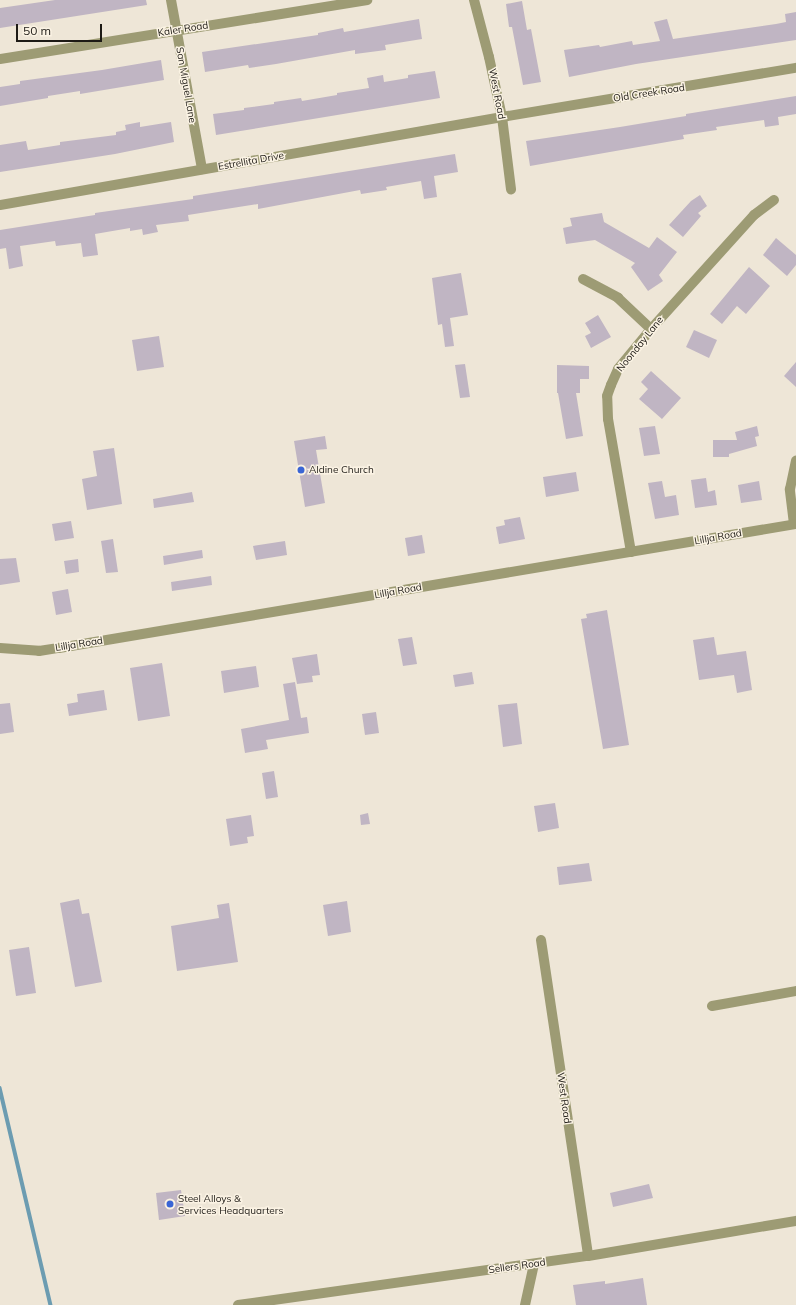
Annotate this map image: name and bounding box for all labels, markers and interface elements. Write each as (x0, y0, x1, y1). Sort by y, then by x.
scale bar (18, 16, 104, 42)
street label: Kaler Road (157, 19, 209, 39)
text: 50 m (23, 23, 51, 38)
street label: San Miguel Lane (173, 46, 199, 124)
street label: West Road (486, 68, 508, 120)
street label: Old Creek Road (612, 81, 686, 105)
street label: Estrellita Drive (217, 149, 285, 173)
street label: Noonday Lane (614, 314, 666, 374)
place label: Aldine Church (309, 464, 374, 476)
marker: Aldine Church (296, 465, 306, 475)
street label: Lillja Road (693, 527, 743, 547)
street label: Lillja Road (373, 581, 423, 601)
street label: Lillja Road (54, 634, 104, 654)
street label: West Road (554, 1072, 574, 1124)
place label: Steel Alloys & Services Headquarters (178, 1192, 283, 1216)
marker: Steel Alloys & Services Headquarters (165, 1199, 175, 1209)
street label: Sellers Road (488, 1256, 546, 1276)

